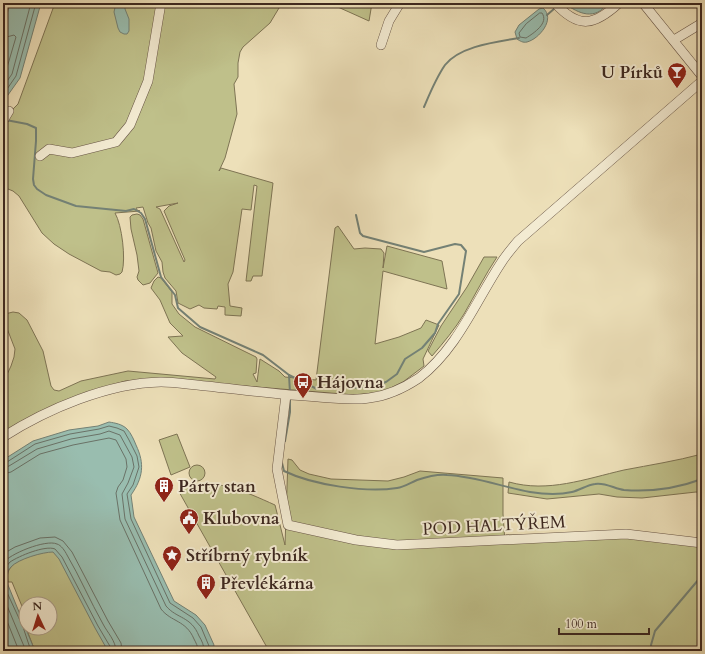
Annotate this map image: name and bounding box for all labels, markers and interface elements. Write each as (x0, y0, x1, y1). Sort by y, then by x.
place label: U Pírků (601, 61, 663, 84)
bar icon: U Pírků (666, 61, 688, 89)
bus stop icon: Hájovna (292, 371, 314, 399)
place label: Hájovna (317, 371, 384, 394)
building icon: Párty stan (153, 475, 175, 503)
place label: Párty stan (178, 475, 256, 498)
public building icon: Klubovna (178, 507, 200, 535)
place label: Klubovna (203, 507, 280, 530)
street label: POD HALTÝŘEM (422, 510, 566, 541)
place icon: Stříbrný rybník (161, 544, 183, 572)
place label: Stříbrný rybník (186, 544, 309, 567)
building icon: Převlékárna (195, 572, 217, 600)
place label: Převlékárna (220, 572, 314, 595)
north arrow (18, 596, 58, 636)
text: N (32, 599, 43, 614)
scale bar (559, 610, 649, 636)
text: 100 m (565, 616, 598, 632)

